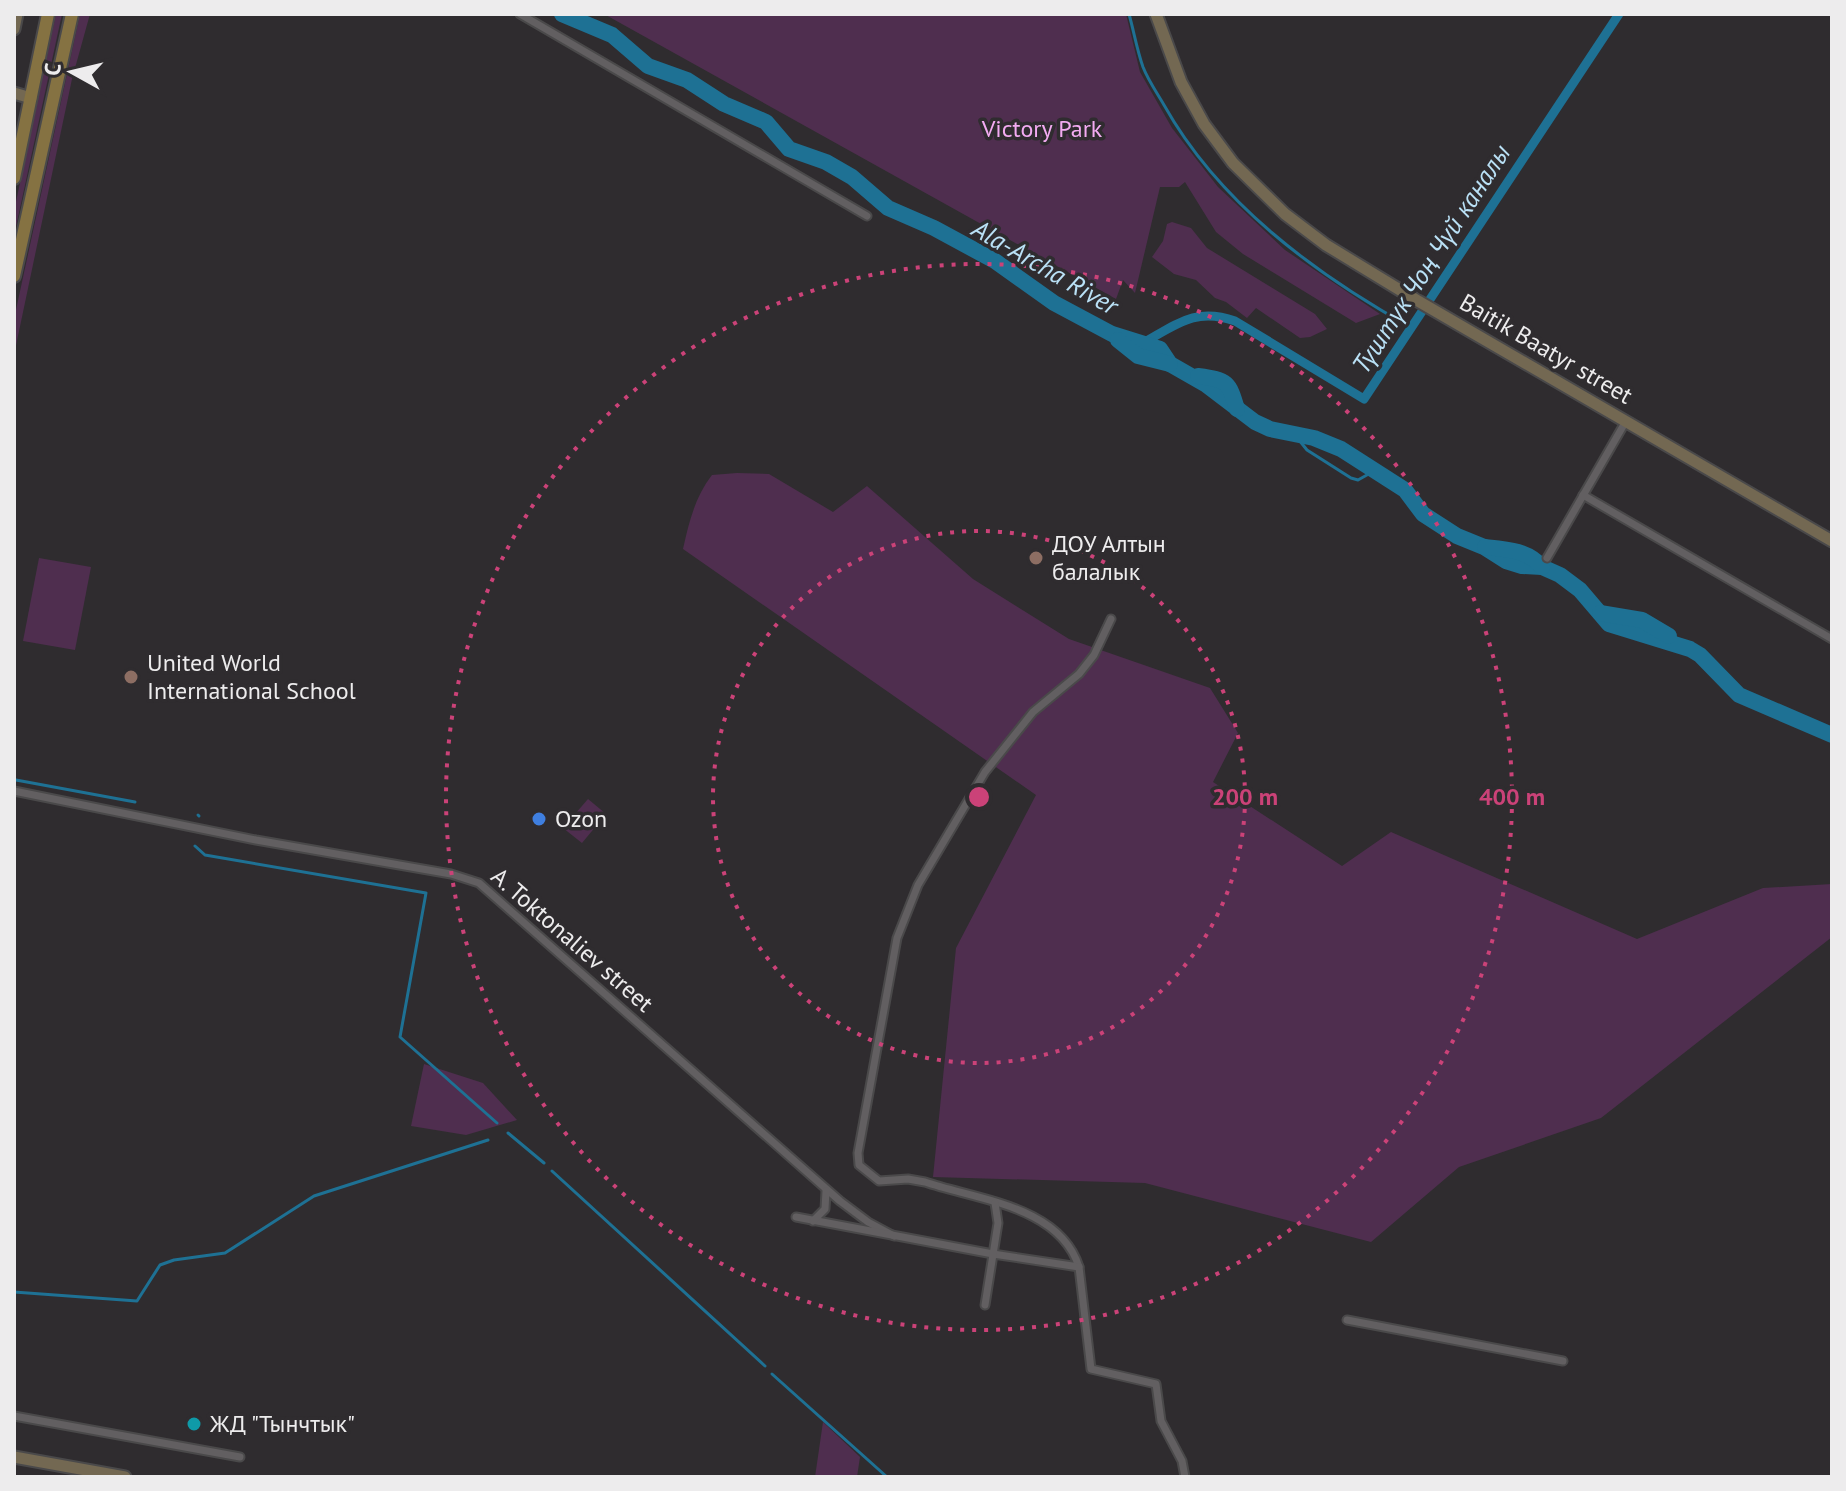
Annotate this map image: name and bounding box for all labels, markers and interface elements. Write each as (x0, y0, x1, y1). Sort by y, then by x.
north arrow (32, 32, 112, 112)
text: С (37, 61, 67, 77)
park label: Victory Park (981, 113, 1103, 144)
water label: Түштүк Чоң Чүй каналы (1344, 138, 1517, 380)
water label: Ala-Archa River (966, 211, 1125, 322)
street label: Baitik Baatyr street (1454, 287, 1638, 411)
place label: ДОУ Алтын балалык (1052, 528, 1166, 587)
marker: ДОУ Алтын балалык (1027, 549, 1045, 567)
place label: United World International School (147, 647, 356, 706)
marker: United World International School (122, 668, 140, 686)
text: 200 m (1212, 781, 1278, 812)
text: 400 m (1479, 781, 1545, 812)
centre of rings (965, 783, 993, 811)
place label: Ozon (555, 803, 607, 834)
marker: Ozon (530, 810, 548, 828)
street label: A. Toktonaliev street (485, 861, 660, 1019)
place label: ЖД "Тынчтык" (209, 1408, 355, 1439)
marker: ЖД "Тынчтык" (185, 1415, 203, 1433)

